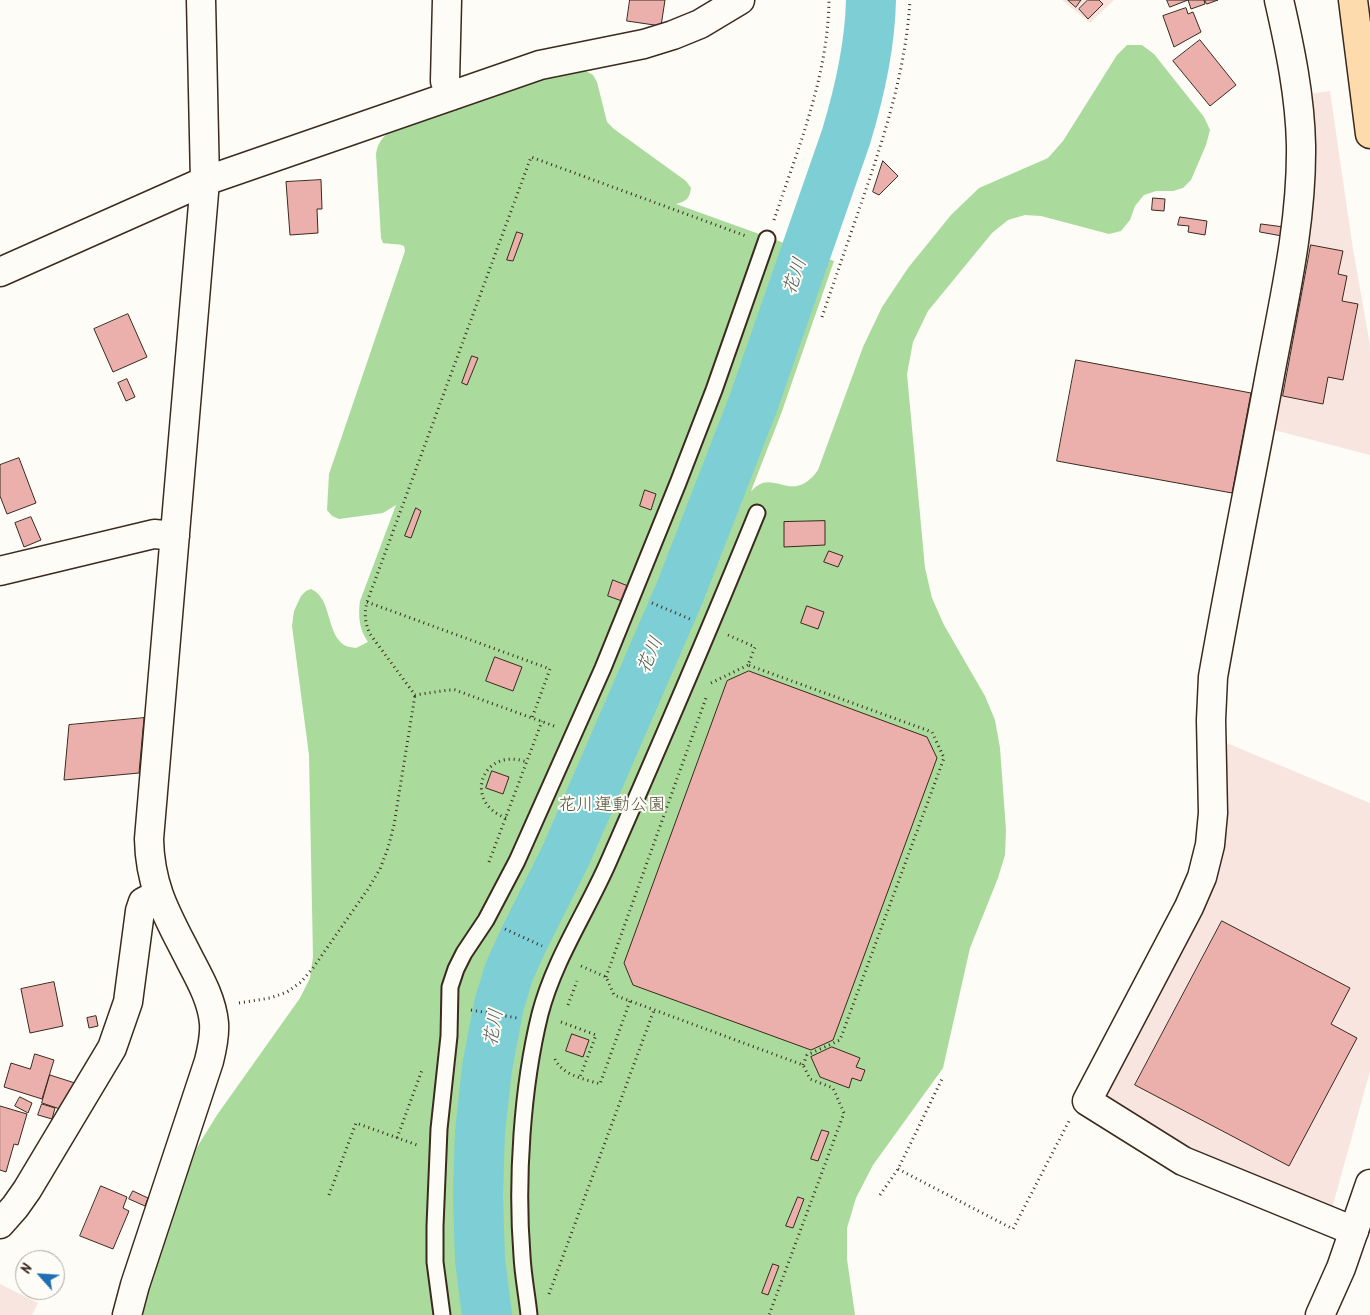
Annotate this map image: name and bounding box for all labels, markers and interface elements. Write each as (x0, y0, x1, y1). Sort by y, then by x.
water label: 花川 (780, 255, 814, 299)
water label: 花川 (634, 634, 670, 678)
park label: 花川運動公園 (558, 796, 666, 818)
water label: 花川 (481, 1007, 511, 1049)
north arrow (15, 1250, 65, 1300)
text: N (16, 1260, 39, 1278)

